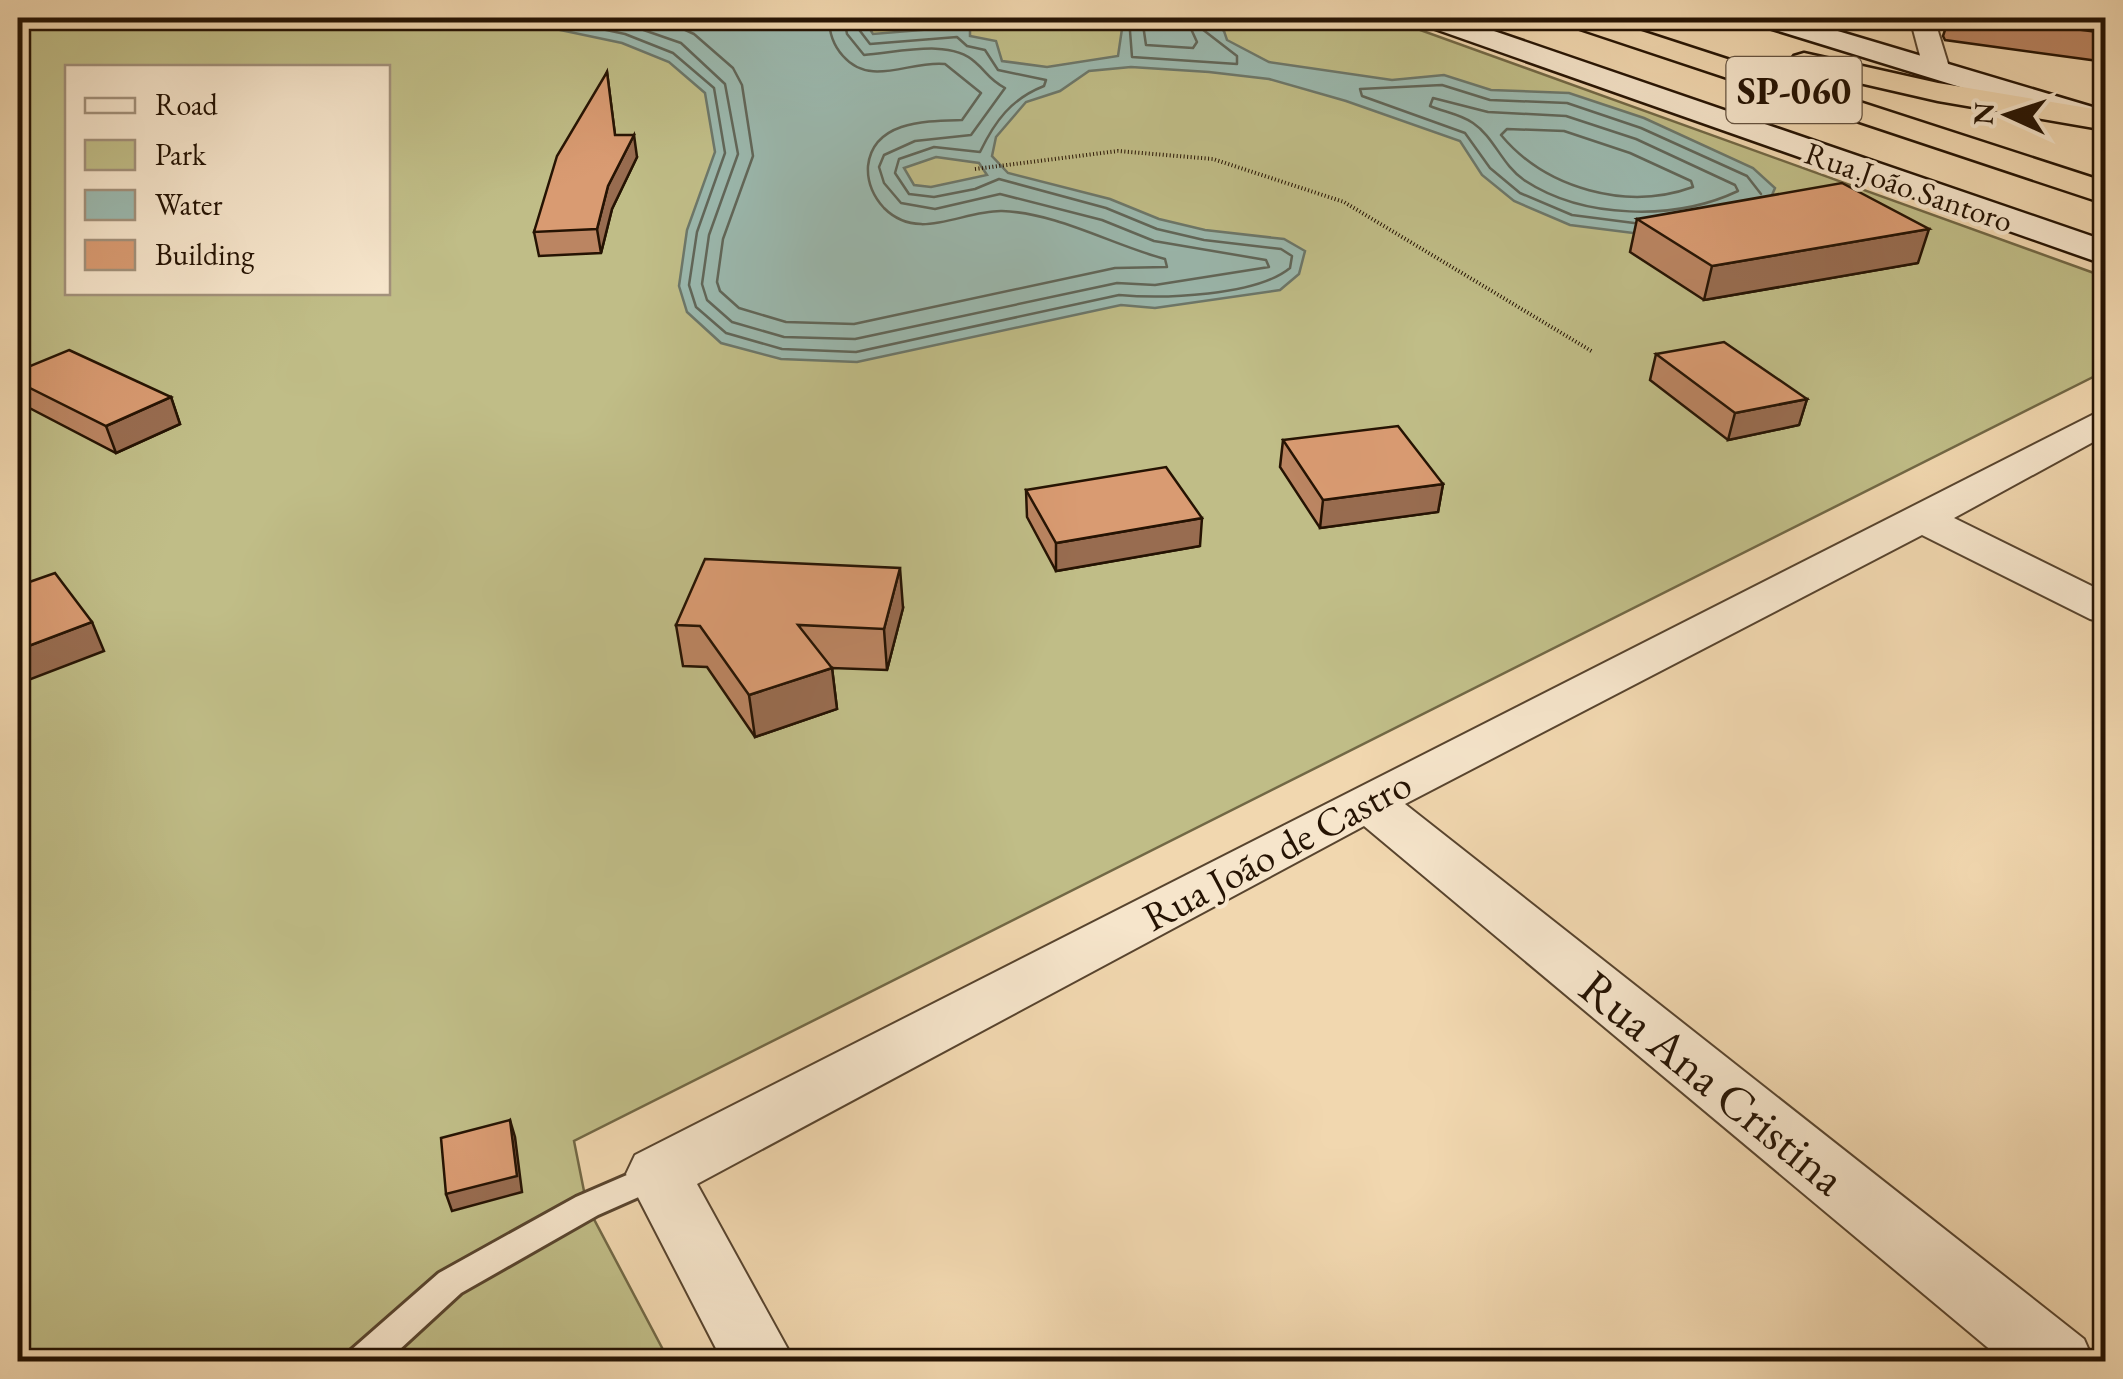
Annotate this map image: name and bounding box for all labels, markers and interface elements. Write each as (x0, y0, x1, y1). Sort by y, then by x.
road number: SP-060 (1726, 57, 1862, 123)
legend (65, 65, 390, 295)
north arrow (1958, 65, 2058, 165)
text: Road (155, 85, 219, 124)
text: N (1964, 101, 2002, 126)
street label: Rua João Santoro (1800, 132, 2018, 242)
text: Park (155, 135, 207, 174)
text: Water (155, 185, 223, 224)
text: Building (155, 235, 255, 274)
street label: Rua João de Castro (1134, 757, 1420, 943)
street label: Rua Ana Cristina (1567, 956, 1859, 1209)

